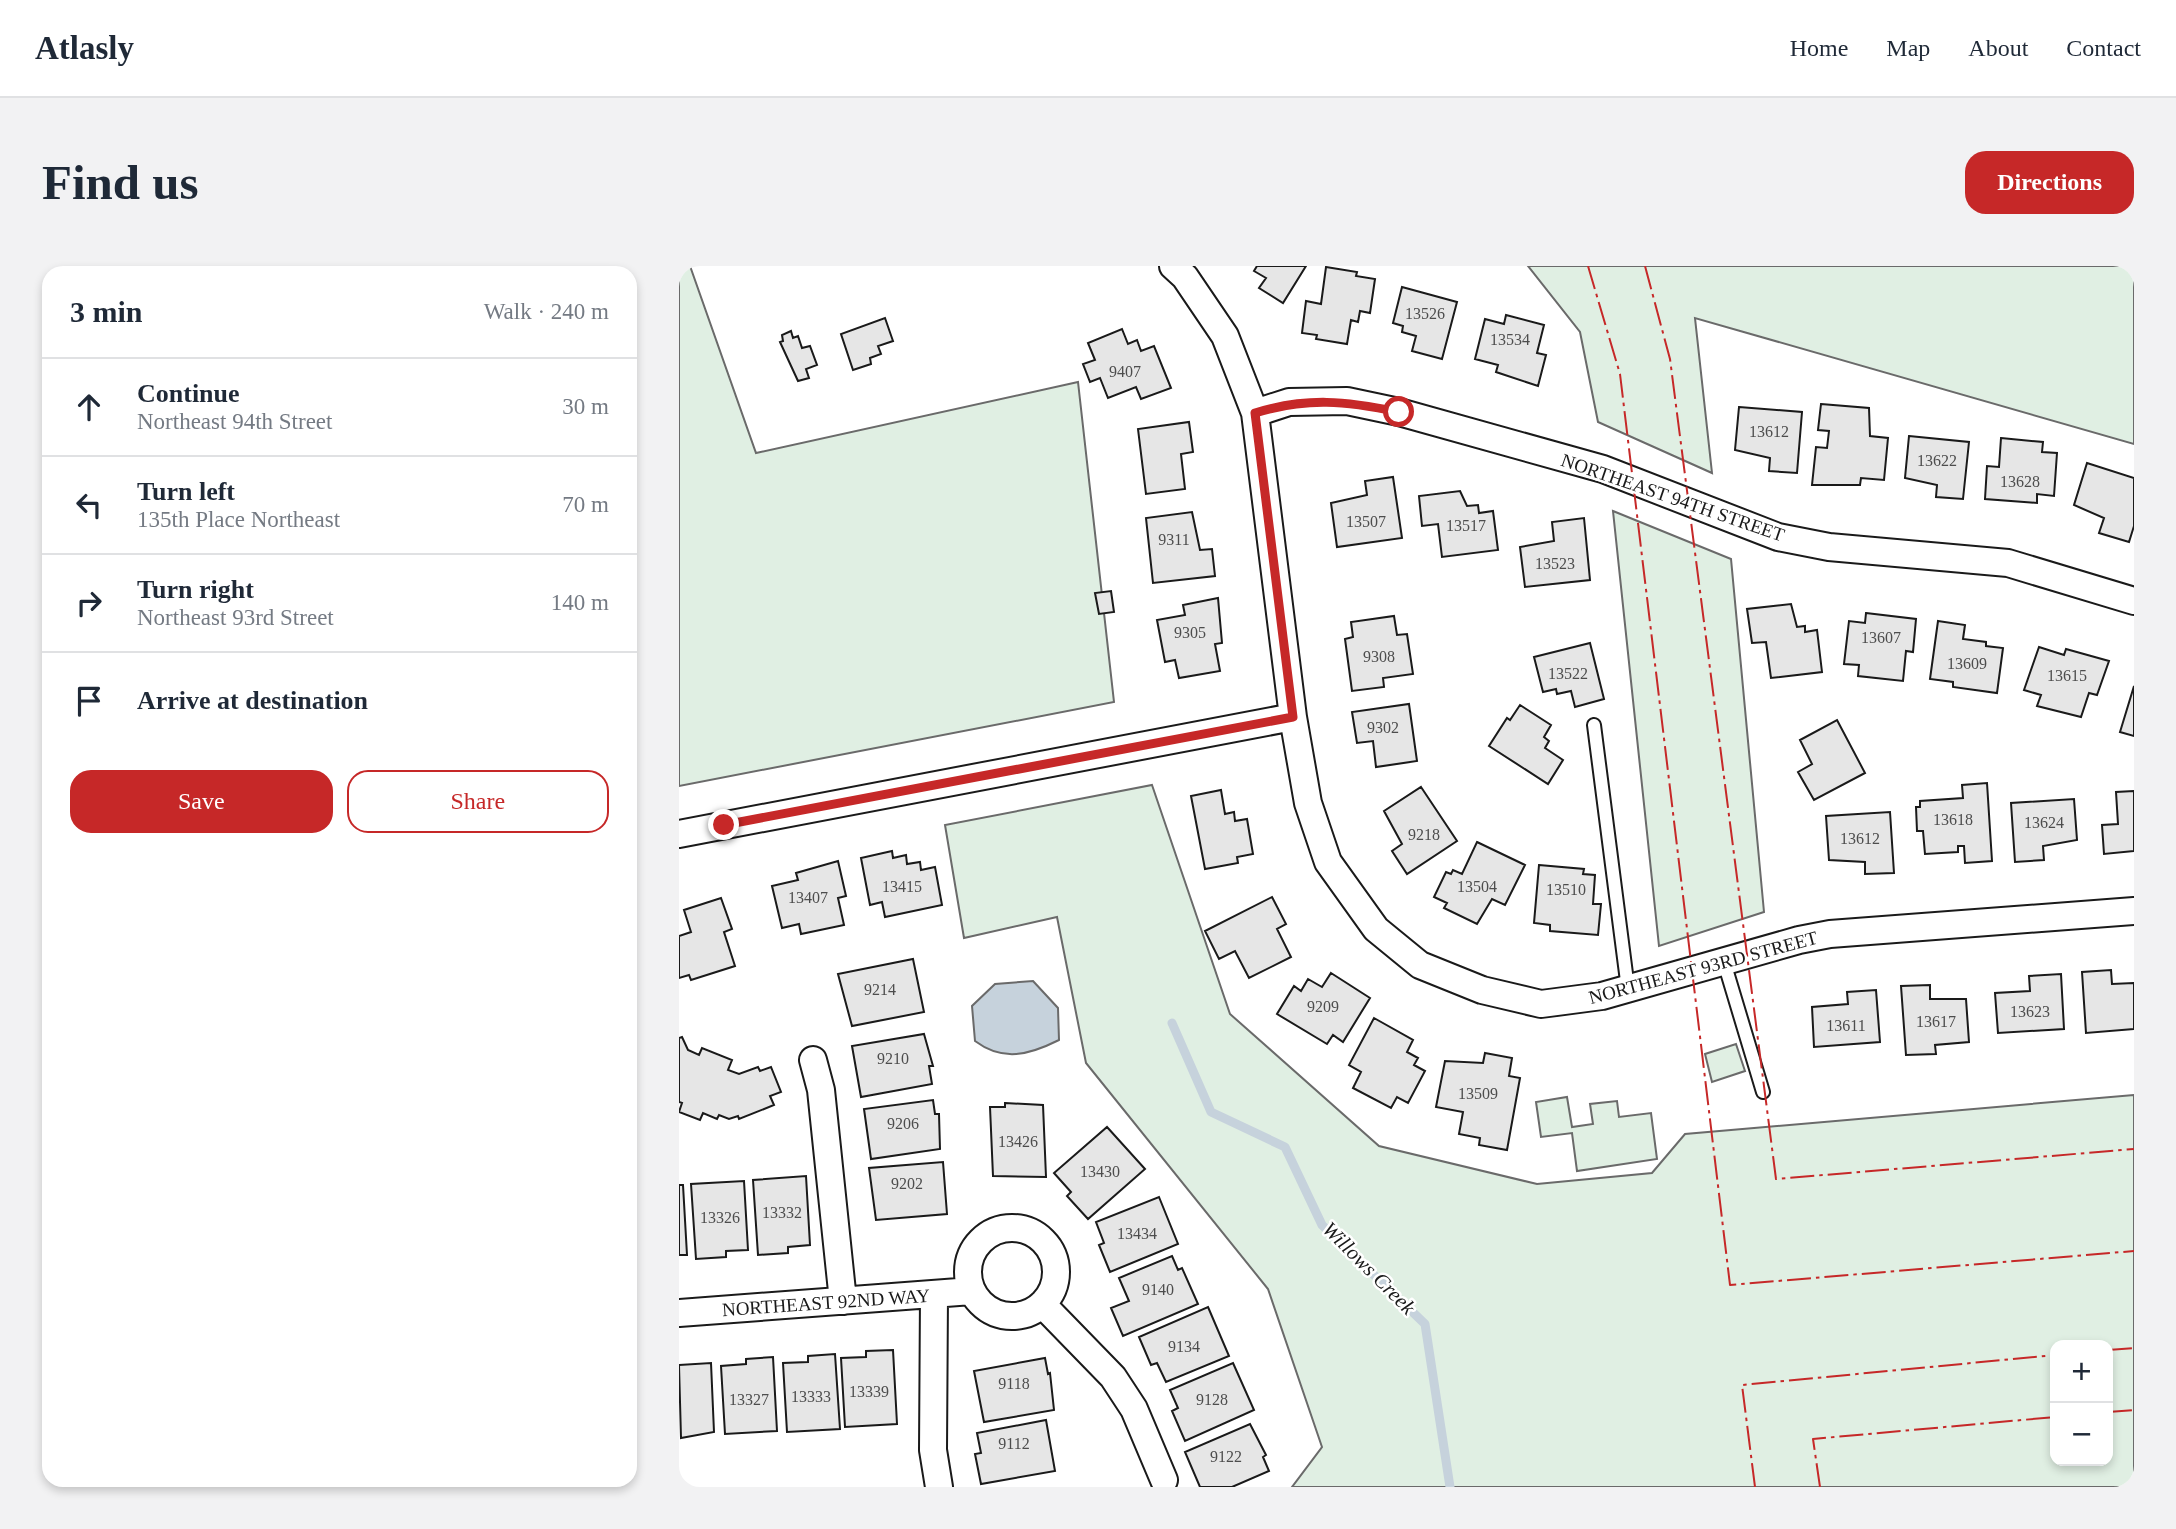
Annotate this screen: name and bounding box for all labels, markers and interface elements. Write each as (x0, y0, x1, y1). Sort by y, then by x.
text: Atlasly (35, 30, 134, 66)
text: Home (1790, 35, 1848, 61)
text: Map (1886, 35, 1930, 61)
text: About (1968, 35, 2028, 61)
text: Contact (2066, 35, 2141, 61)
button: Directions (1965, 151, 2134, 214)
text: Find us (42, 155, 199, 210)
text: 3 min (70, 295, 143, 328)
text: Walk · 240 m (484, 299, 609, 324)
house number: 13526 (1405, 305, 1445, 322)
house number: 13534 (1490, 331, 1530, 348)
house number: 9407 (1109, 363, 1141, 380)
text: Continue (137, 379, 240, 408)
icon: ahead (70, 388, 108, 426)
text: 30 m (562, 394, 609, 419)
route start (1383, 396, 1414, 427)
text: Northeast 94th Street (137, 409, 332, 434)
house number: 13612 (1749, 423, 1789, 440)
street label: NORTHEAST 94TH STREET (1558, 449, 1788, 546)
house number: 13622 (1917, 452, 1957, 469)
house number: 13628 (2000, 473, 2040, 490)
text: Turn left (137, 477, 235, 506)
icon: left (70, 486, 108, 524)
text: 70 m (562, 492, 609, 517)
text: 135th Place Northeast (137, 507, 340, 532)
house number: 13507 (1346, 513, 1386, 530)
house number: 13517 (1446, 517, 1486, 534)
house number: 9311 (1158, 531, 1190, 548)
house number: 13523 (1535, 555, 1575, 572)
text: Turn right (137, 575, 254, 604)
icon: right (70, 584, 108, 622)
text: 140 m (551, 590, 609, 615)
text: Northeast 93rd Street (137, 605, 334, 630)
house number: 9305 (1174, 624, 1206, 641)
house number: 13607 (1861, 629, 1901, 646)
house number: 9308 (1363, 648, 1395, 665)
house number: 13609 (1947, 655, 1987, 672)
house number: 13522 (1548, 665, 1588, 682)
house number: 13615 (2047, 667, 2087, 684)
icon: arrive (70, 682, 108, 720)
text: Arrive at destination (137, 686, 368, 715)
house number: 9302 (1367, 719, 1399, 736)
button: Save (70, 770, 333, 833)
button: Share (347, 770, 609, 833)
route end (708, 809, 739, 840)
house number: 13618 (1933, 811, 1973, 828)
house number: 13624 (2024, 814, 2064, 831)
house number: 9218 (1408, 826, 1440, 843)
house number: 13612 (1840, 830, 1880, 847)
house number: 13415 (882, 878, 922, 895)
house number: 13504 (1457, 878, 1497, 895)
house number: 13510 (1546, 881, 1586, 898)
house number: 13407 (788, 889, 828, 906)
street label: NORTHEAST 93RD STREET (1586, 927, 1820, 1008)
house number: 9214 (864, 981, 896, 998)
house number: 9209 (1307, 998, 1339, 1015)
house number: 13623 (2010, 1003, 2050, 1020)
house number: 13617 (1916, 1013, 1956, 1030)
house number: 13611 (1826, 1017, 1866, 1034)
house number: 9210 (877, 1050, 909, 1067)
house number: 13509 (1458, 1085, 1498, 1102)
house number: 9206 (887, 1115, 919, 1132)
house number: 13426 (998, 1133, 1038, 1150)
house number: 13430 (1080, 1163, 1120, 1180)
house number: 9202 (891, 1175, 923, 1192)
house number: 13332 (762, 1204, 802, 1221)
house number: 13326 (700, 1209, 740, 1226)
water label: Willows Creek (1318, 1217, 1421, 1320)
house number: 13434 (1117, 1225, 1157, 1242)
house number: 9140 (1142, 1281, 1174, 1298)
street label: NORTHEAST 92ND WAY (721, 1285, 931, 1320)
house number: 9134 (1168, 1338, 1200, 1355)
map controls (2050, 1340, 2113, 1466)
button: + (2050, 1340, 2113, 1403)
house number: 9118 (998, 1375, 1030, 1392)
house number: 13339 (849, 1383, 889, 1400)
house number: 13333 (791, 1388, 831, 1405)
house number: 13327 (729, 1391, 769, 1408)
house number: 9128 (1196, 1391, 1228, 1408)
button: − (2050, 1403, 2113, 1466)
house number: 9112 (998, 1435, 1030, 1452)
house number: 9122 (1210, 1448, 1242, 1465)

